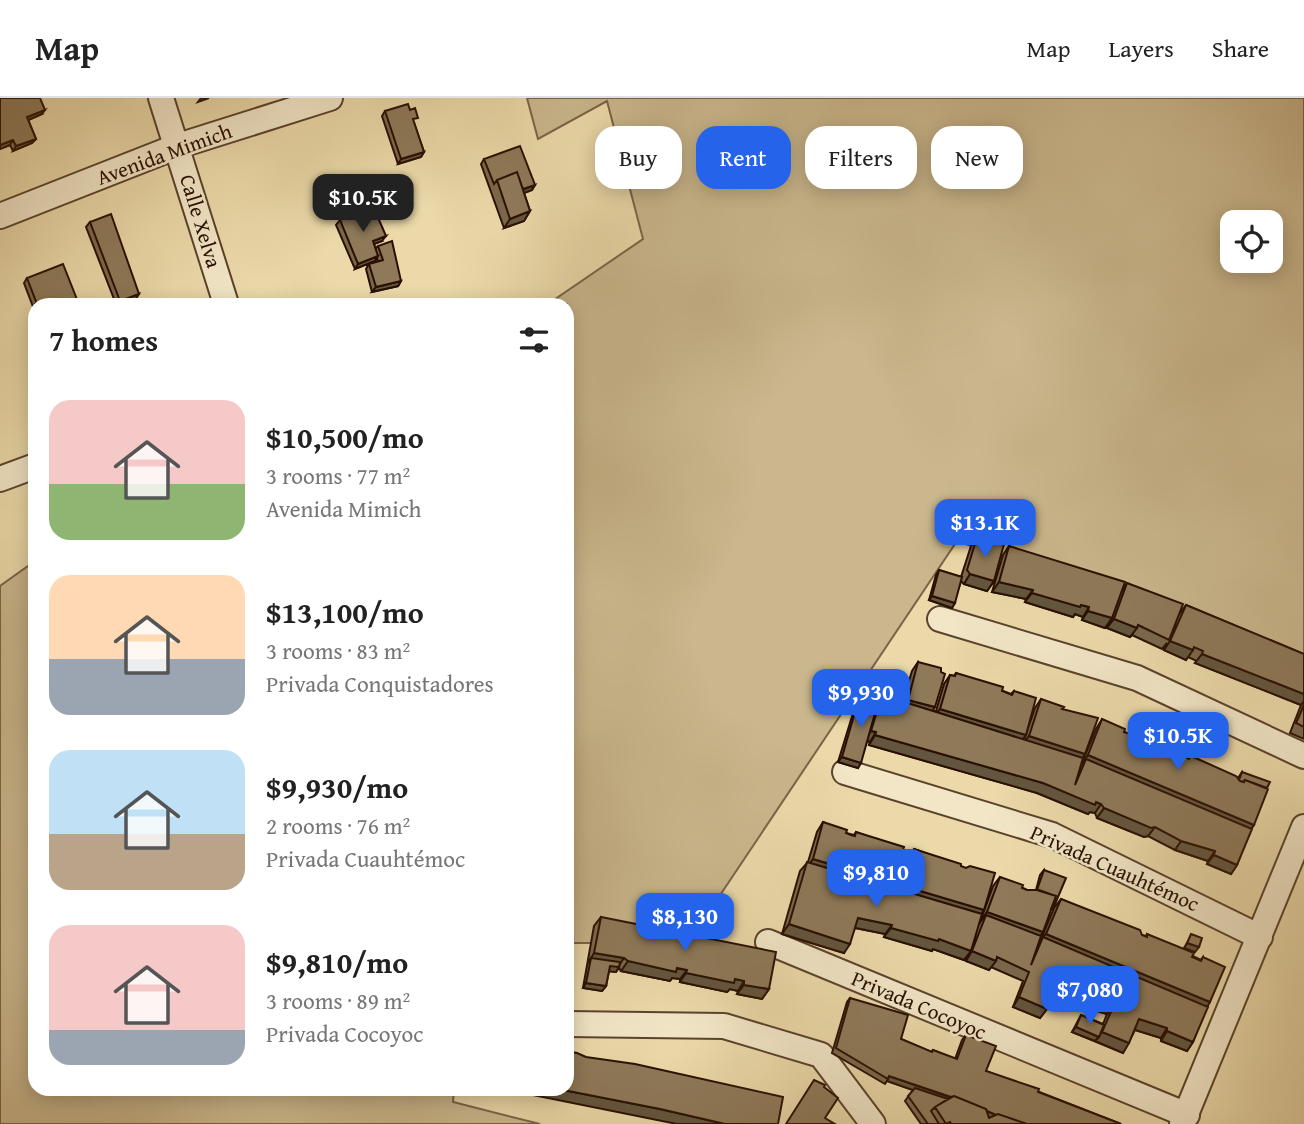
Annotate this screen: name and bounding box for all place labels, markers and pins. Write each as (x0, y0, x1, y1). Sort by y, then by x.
pin: $10.5K (306, 174, 420, 234)
pin: $13.1K (928, 500, 1042, 559)
pin: $9,930 (804, 670, 918, 729)
pin: $10.5K (1121, 712, 1235, 772)
pin: $9,810 (819, 850, 933, 909)
pin: $8,130 (628, 894, 742, 953)
pin: $7,080 (1033, 967, 1147, 1026)

